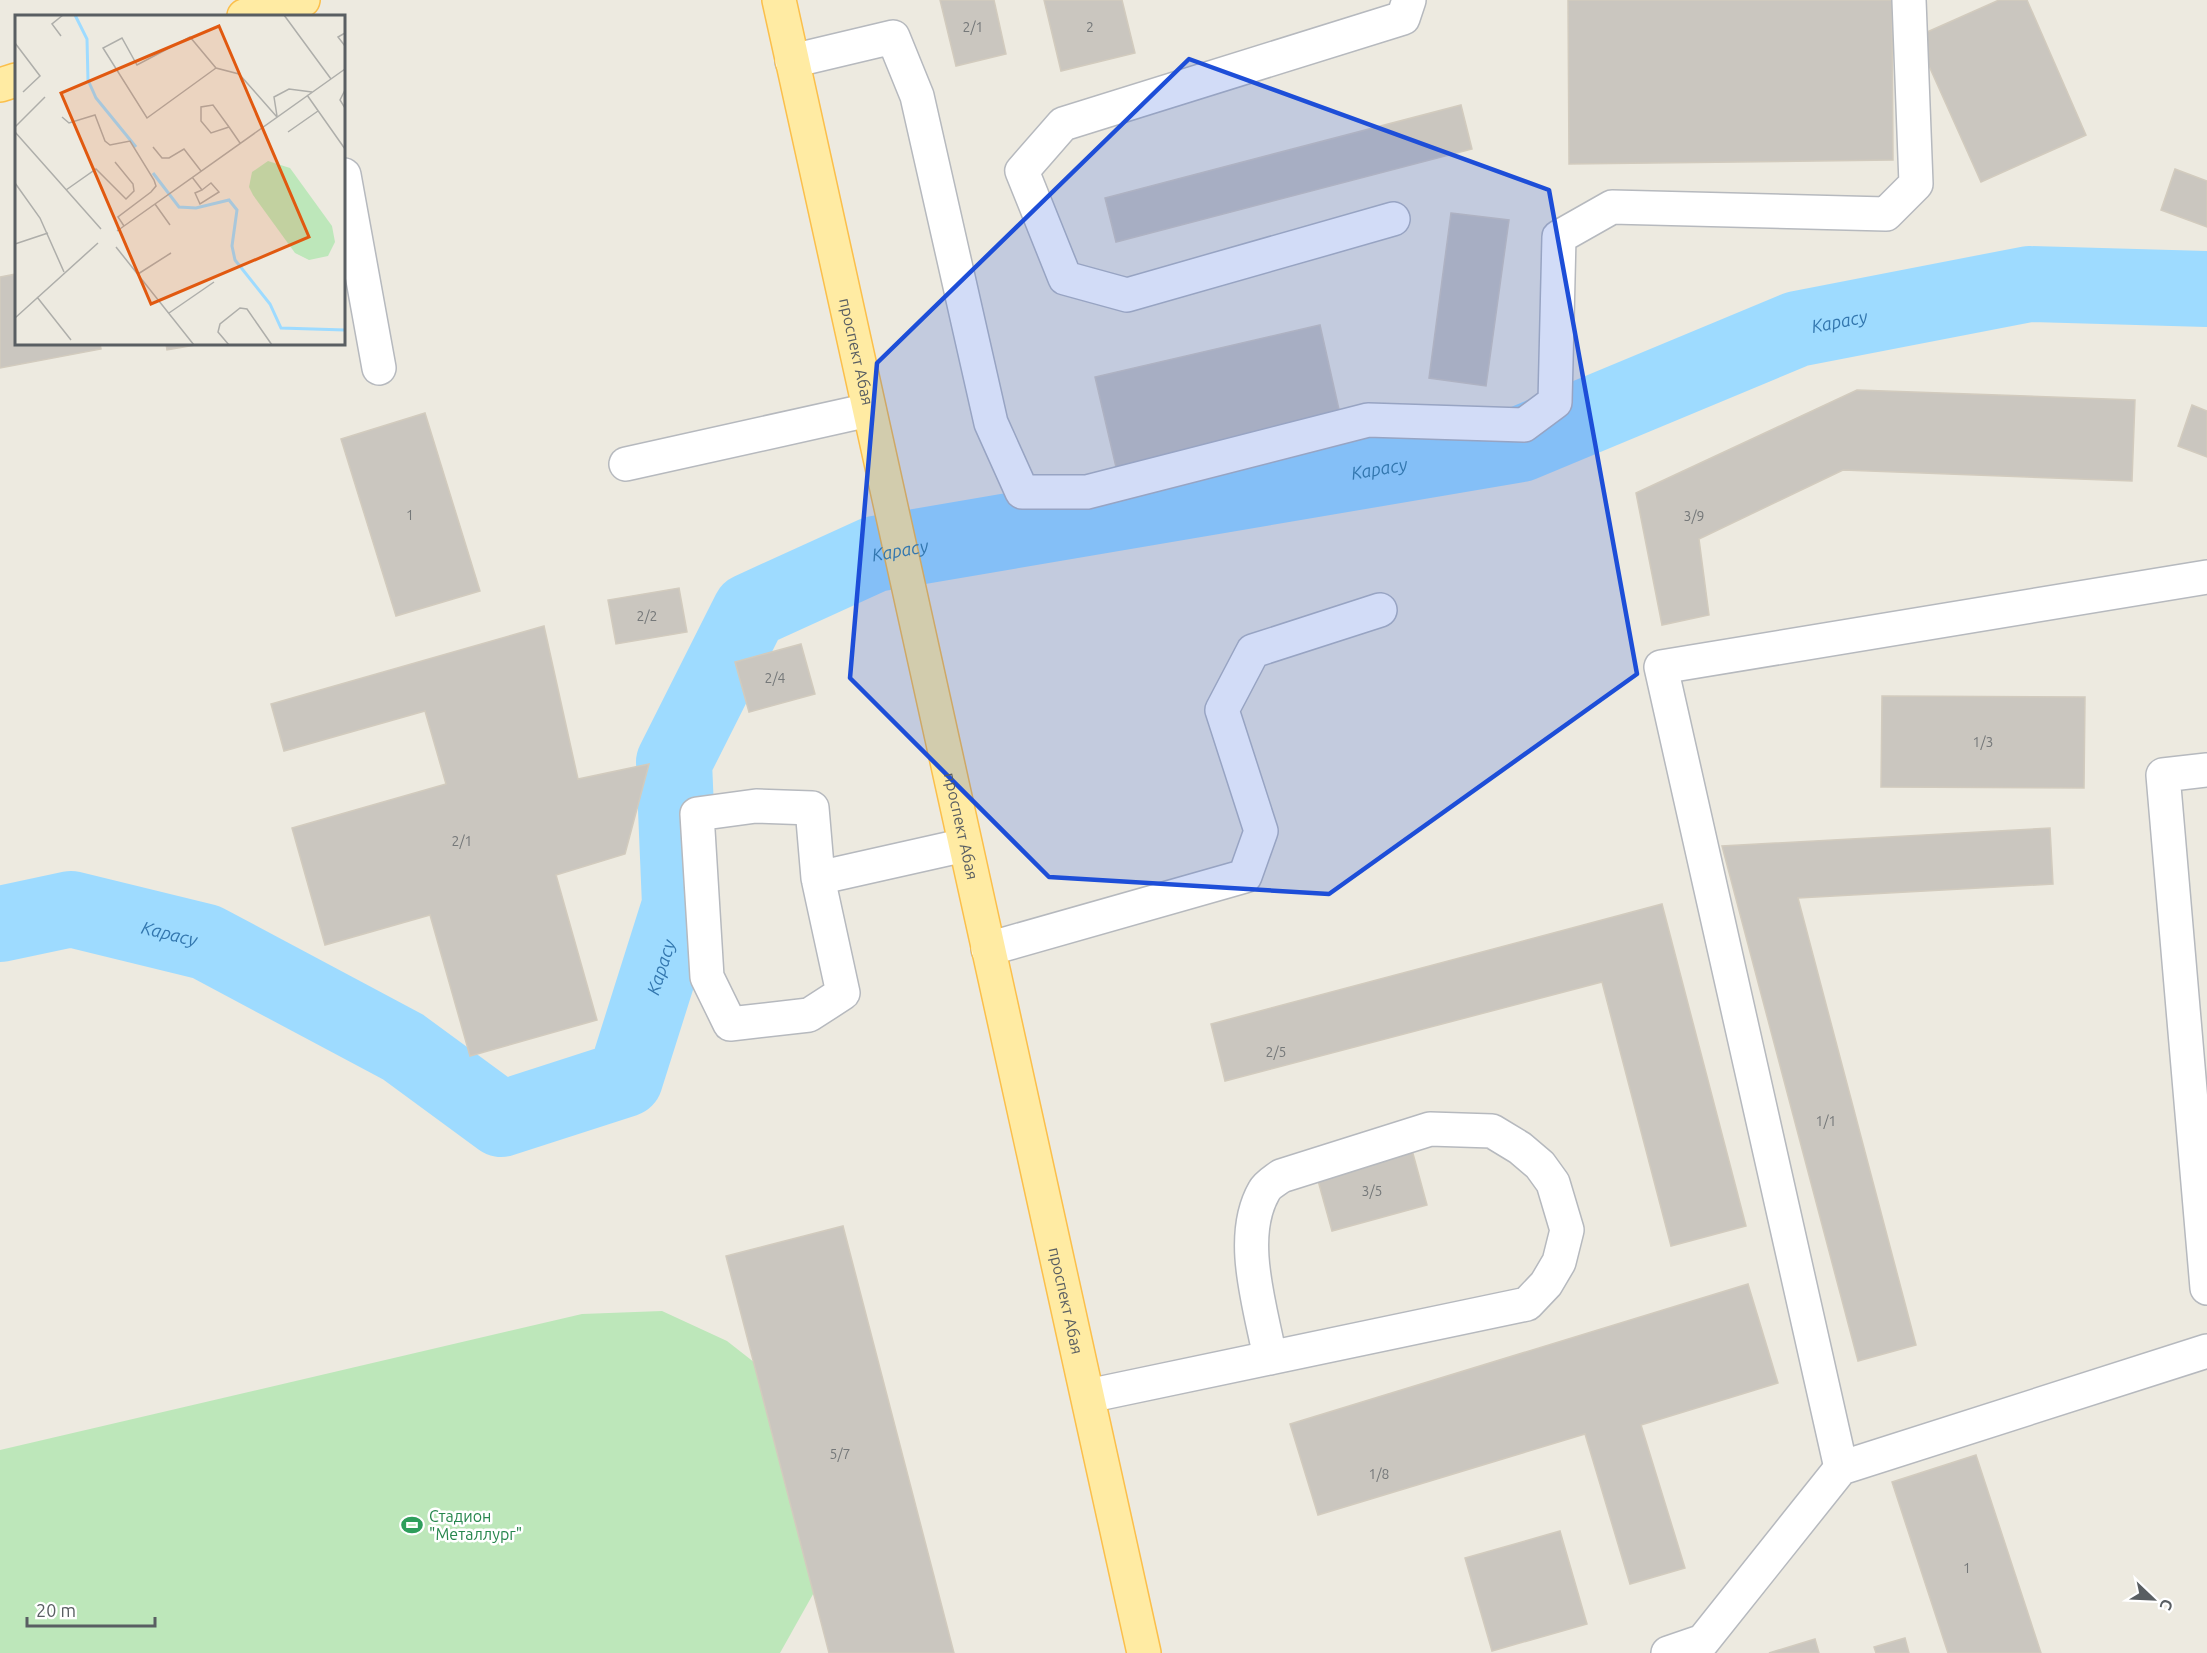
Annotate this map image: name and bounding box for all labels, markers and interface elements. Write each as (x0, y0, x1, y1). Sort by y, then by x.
inset map (15, 15, 345, 345)
house number: 2/1 (963, 19, 983, 35)
house number: 2 (1086, 19, 1094, 35)
street label: проспект Абая (836, 296, 877, 407)
water label: Карасу (1809, 305, 1869, 336)
water label: Карасу (1349, 453, 1409, 483)
house number: 1 (406, 507, 414, 523)
house number: 3/9 (1684, 508, 1704, 524)
water label: Карасу (870, 535, 930, 564)
house number: 2/2 (637, 608, 657, 624)
house number: 2/4 (765, 670, 786, 686)
house number: 1/3 (1973, 734, 1993, 750)
street label: проспект Абая (941, 771, 982, 881)
house number: 2/1 (452, 833, 472, 849)
water label: Карасу (140, 917, 200, 950)
water label: Карасу (642, 937, 679, 997)
house number: 2/5 (1266, 1044, 1286, 1060)
house number: 1/1 (1816, 1113, 1836, 1129)
house number: 3/5 (1362, 1183, 1382, 1199)
street label: проспект Абая (1046, 1245, 1087, 1356)
house number: 5/7 (830, 1446, 850, 1462)
house number: 1/8 (1369, 1466, 1390, 1482)
place label: Стадион "Металлург" (429, 1507, 522, 1543)
sports icon: Стадион "Металлург" (400, 1513, 424, 1537)
house number: 1 (1963, 1560, 1971, 1576)
north arrow (2123, 1569, 2183, 1629)
scale bar (27, 1590, 154, 1628)
text: С (2157, 1597, 2177, 1613)
text: 20 m (36, 1600, 76, 1620)

